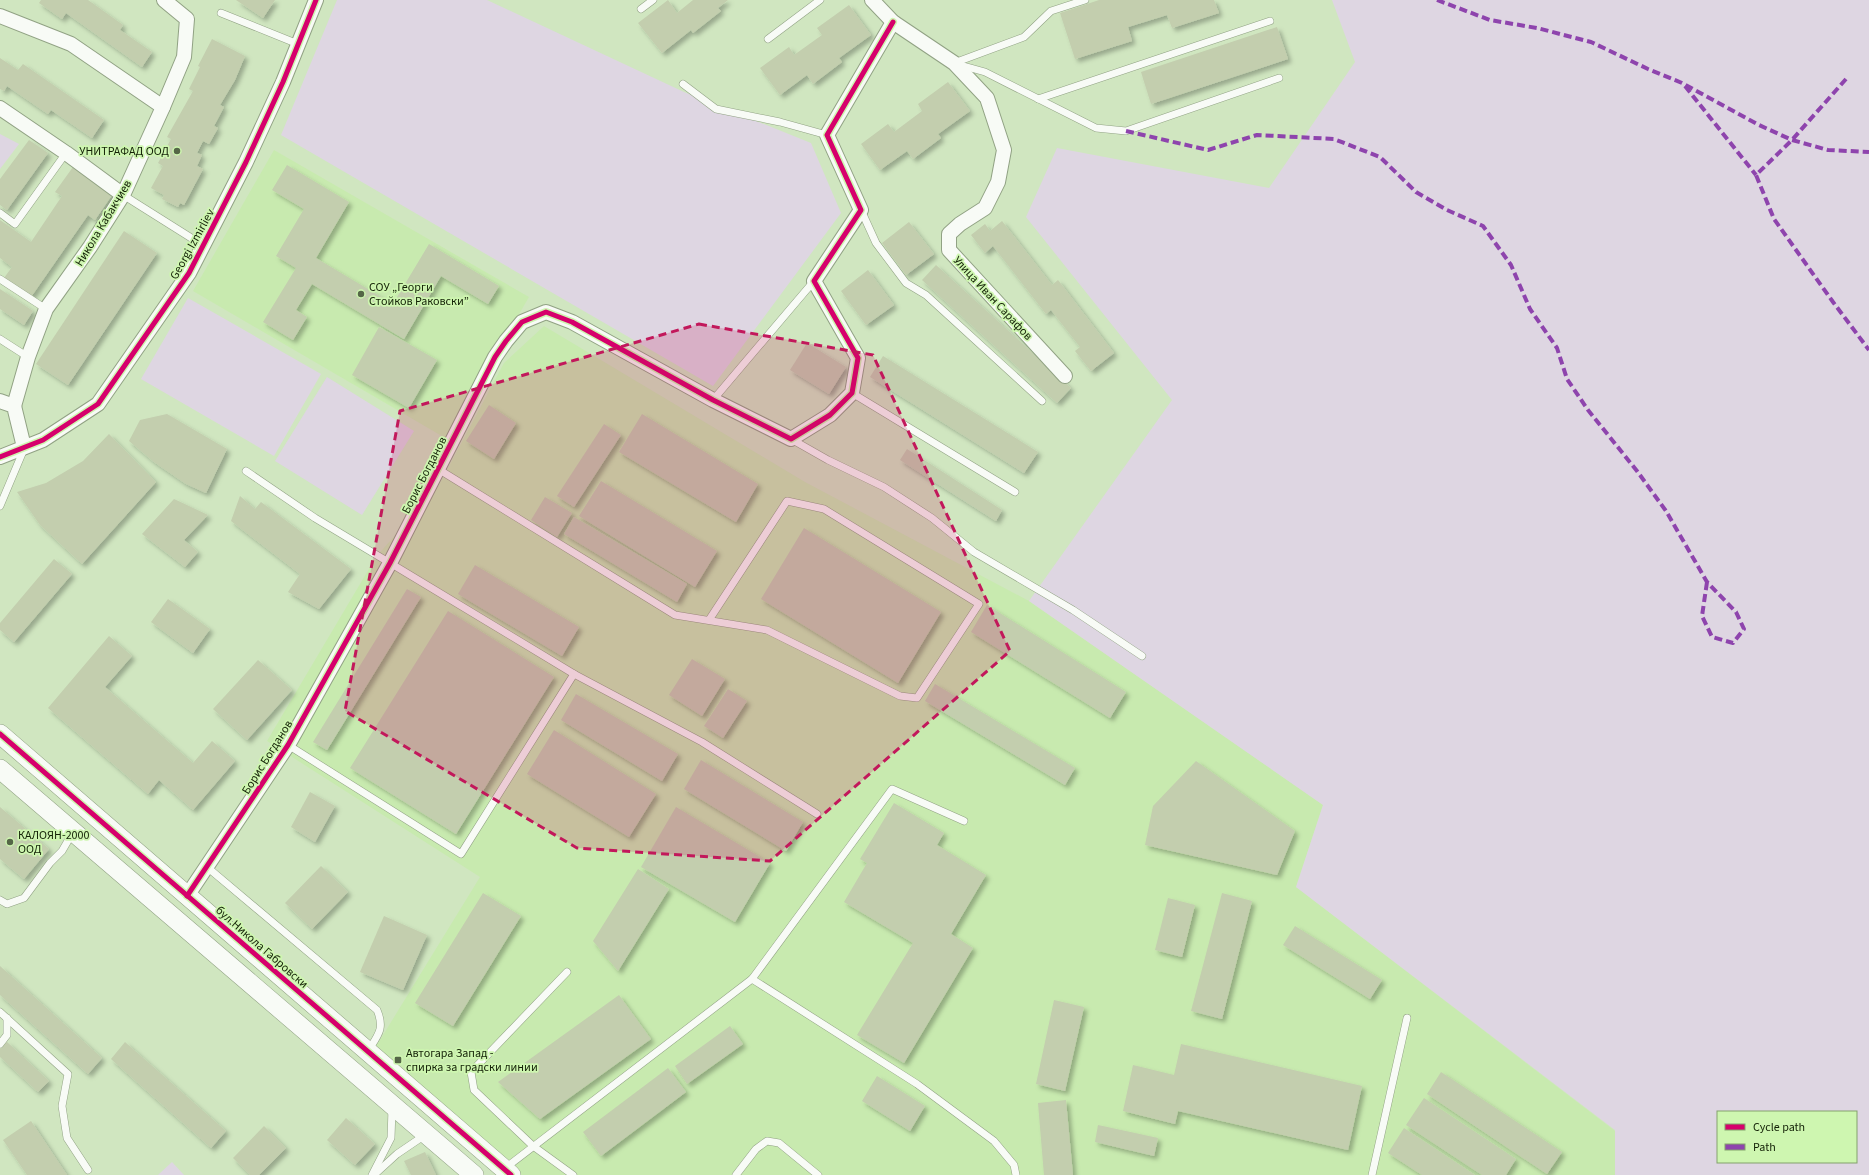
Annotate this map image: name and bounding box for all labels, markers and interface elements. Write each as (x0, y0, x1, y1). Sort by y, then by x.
place label: УНИТРАФАД ООД (79, 143, 169, 160)
marker: УНИТРАФАД ООД (172, 146, 182, 156)
street label: Никола Кабакчиев (71, 177, 136, 270)
street label: Georgi Izmirliev (166, 206, 219, 283)
street label: Улица Иван Сарафов (949, 252, 1036, 344)
place label: СОУ „Георги Стойков Раковски” (369, 279, 469, 310)
marker: СОУ „Георги Стойков Раковски” (356, 289, 366, 299)
street label: Борис Богданов (398, 434, 451, 517)
street label: Борис Богданов (238, 717, 297, 798)
place label: КАЛОЯН-2000 ООД (18, 827, 90, 858)
marker: КАЛОЯН-2000 ООД (5, 837, 15, 847)
street label: бул.Никола Габровски (212, 902, 312, 992)
place label: Автогара Запад - спирка за градски линии (406, 1045, 538, 1076)
marker: Автогара Запад - спирка за градски линии (393, 1055, 403, 1065)
legend (1717, 1111, 1857, 1163)
text: Cycle path (1753, 1119, 1805, 1136)
text: Path (1753, 1139, 1776, 1156)

